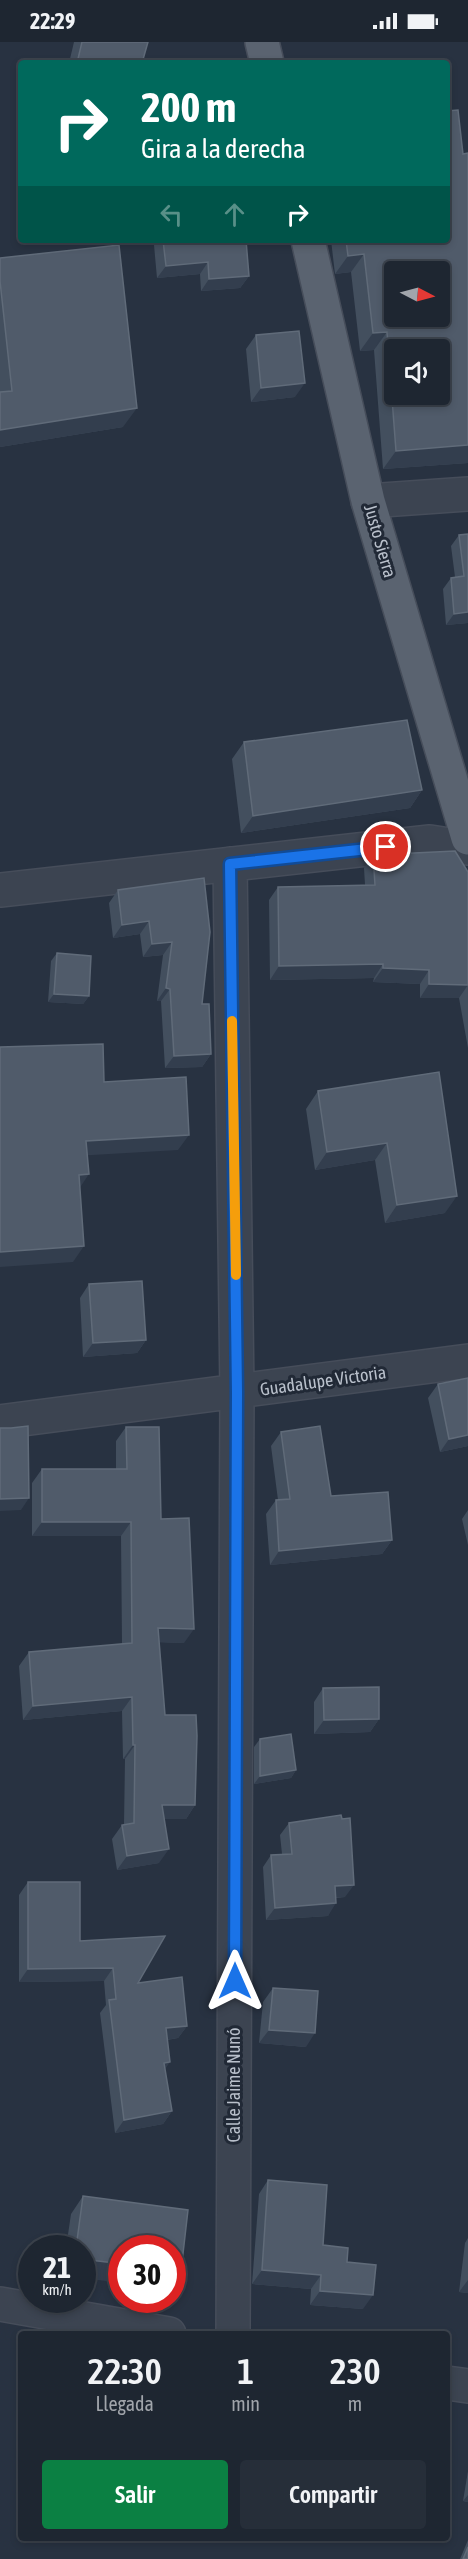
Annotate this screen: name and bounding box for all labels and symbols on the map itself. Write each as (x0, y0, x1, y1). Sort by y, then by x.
north arrow (384, 261, 450, 327)
street label: Justo Sierra (360, 502, 401, 580)
pin (360, 821, 411, 872)
street label: Guadalupe Victoria (259, 1361, 387, 1400)
position arrow (203, 1949, 267, 2013)
street label: Calle Jaime Nunó (223, 2028, 244, 2142)
speed limit sign: 30 (108, 2235, 186, 2313)

